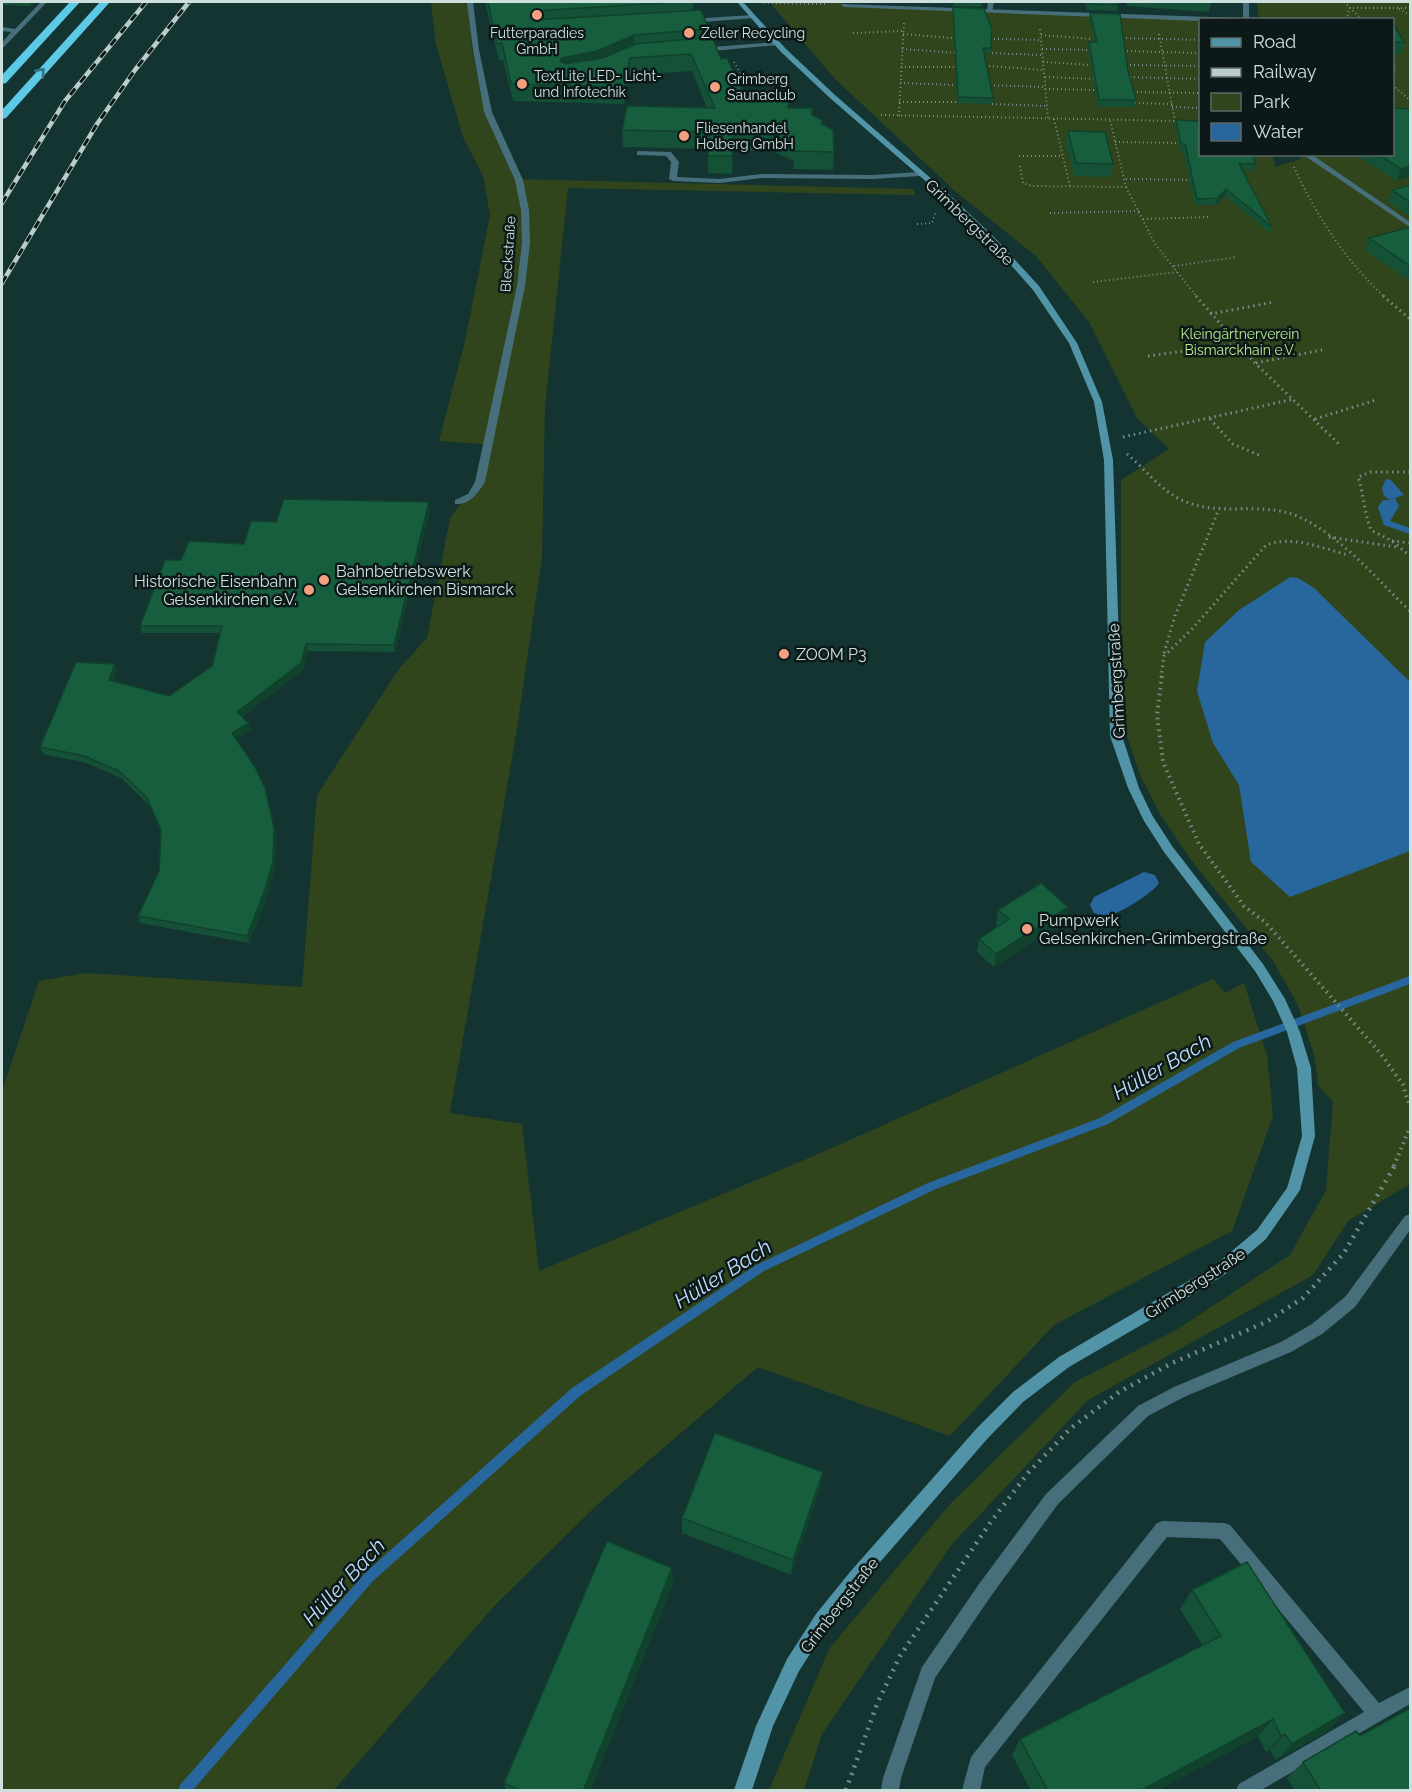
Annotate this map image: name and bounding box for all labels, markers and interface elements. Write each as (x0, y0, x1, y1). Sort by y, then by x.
marker: Futterparadies GmbH (530, 8, 544, 22)
legend (1199, 18, 1394, 156)
place label: Futterparadies GmbH (490, 25, 584, 57)
place label: Zeller Recycling (701, 25, 805, 41)
marker: Zeller Recycling (682, 26, 696, 40)
text: Road (1253, 31, 1296, 52)
text: Railway (1253, 61, 1317, 82)
one-way arrow (34, 68, 45, 79)
place label: TextLite LED- Licht- und Infotechik (534, 68, 662, 100)
place label: Grimberg Saunaclub (727, 71, 796, 103)
marker: TextLite LED- Licht- und Infotechik (515, 77, 529, 91)
marker: Grimberg Saunaclub (708, 80, 722, 94)
text: Park (1253, 91, 1290, 112)
place label: Fliesenhandel Holberg GmbH (696, 120, 794, 152)
text: Water (1253, 121, 1304, 142)
marker: Fliesenhandel Holberg GmbH (677, 129, 691, 143)
street label: Grimbergstraße (922, 175, 1018, 269)
street label: Bleckstraße (497, 215, 519, 293)
park label: Kleingärtnerverein Bismarckhain e.V. (1181, 326, 1299, 358)
place label: Bahnbetriebswerk Gelsenkirchen Bismarck (336, 562, 514, 599)
place label: Historische Eisenbahn Gelsenkirchen e.V. (134, 572, 297, 609)
marker: Bahnbetriebswerk Gelsenkirchen Bismarck (317, 573, 331, 587)
marker: Historische Eisenbahn Gelsenkirchen e.V. (302, 583, 316, 597)
street label: Grimbergstraße (1104, 623, 1129, 739)
place label: ZOOM P3 (796, 645, 866, 664)
marker: ZOOM P3 (777, 647, 791, 661)
place label: Pumpwerk Gelsenkirchen-Grimbergstraße (1039, 911, 1267, 948)
marker: Pumpwerk Gelsenkirchen-Grimbergstraße (1020, 922, 1034, 936)
water label: Hüller Bach (1108, 1028, 1216, 1105)
water label: Hüller Bach (670, 1234, 776, 1313)
street label: Grimbergstraße (1142, 1244, 1249, 1323)
water label: Hüller Bach (297, 1533, 390, 1630)
street label: Grimbergstraße (796, 1554, 882, 1657)

